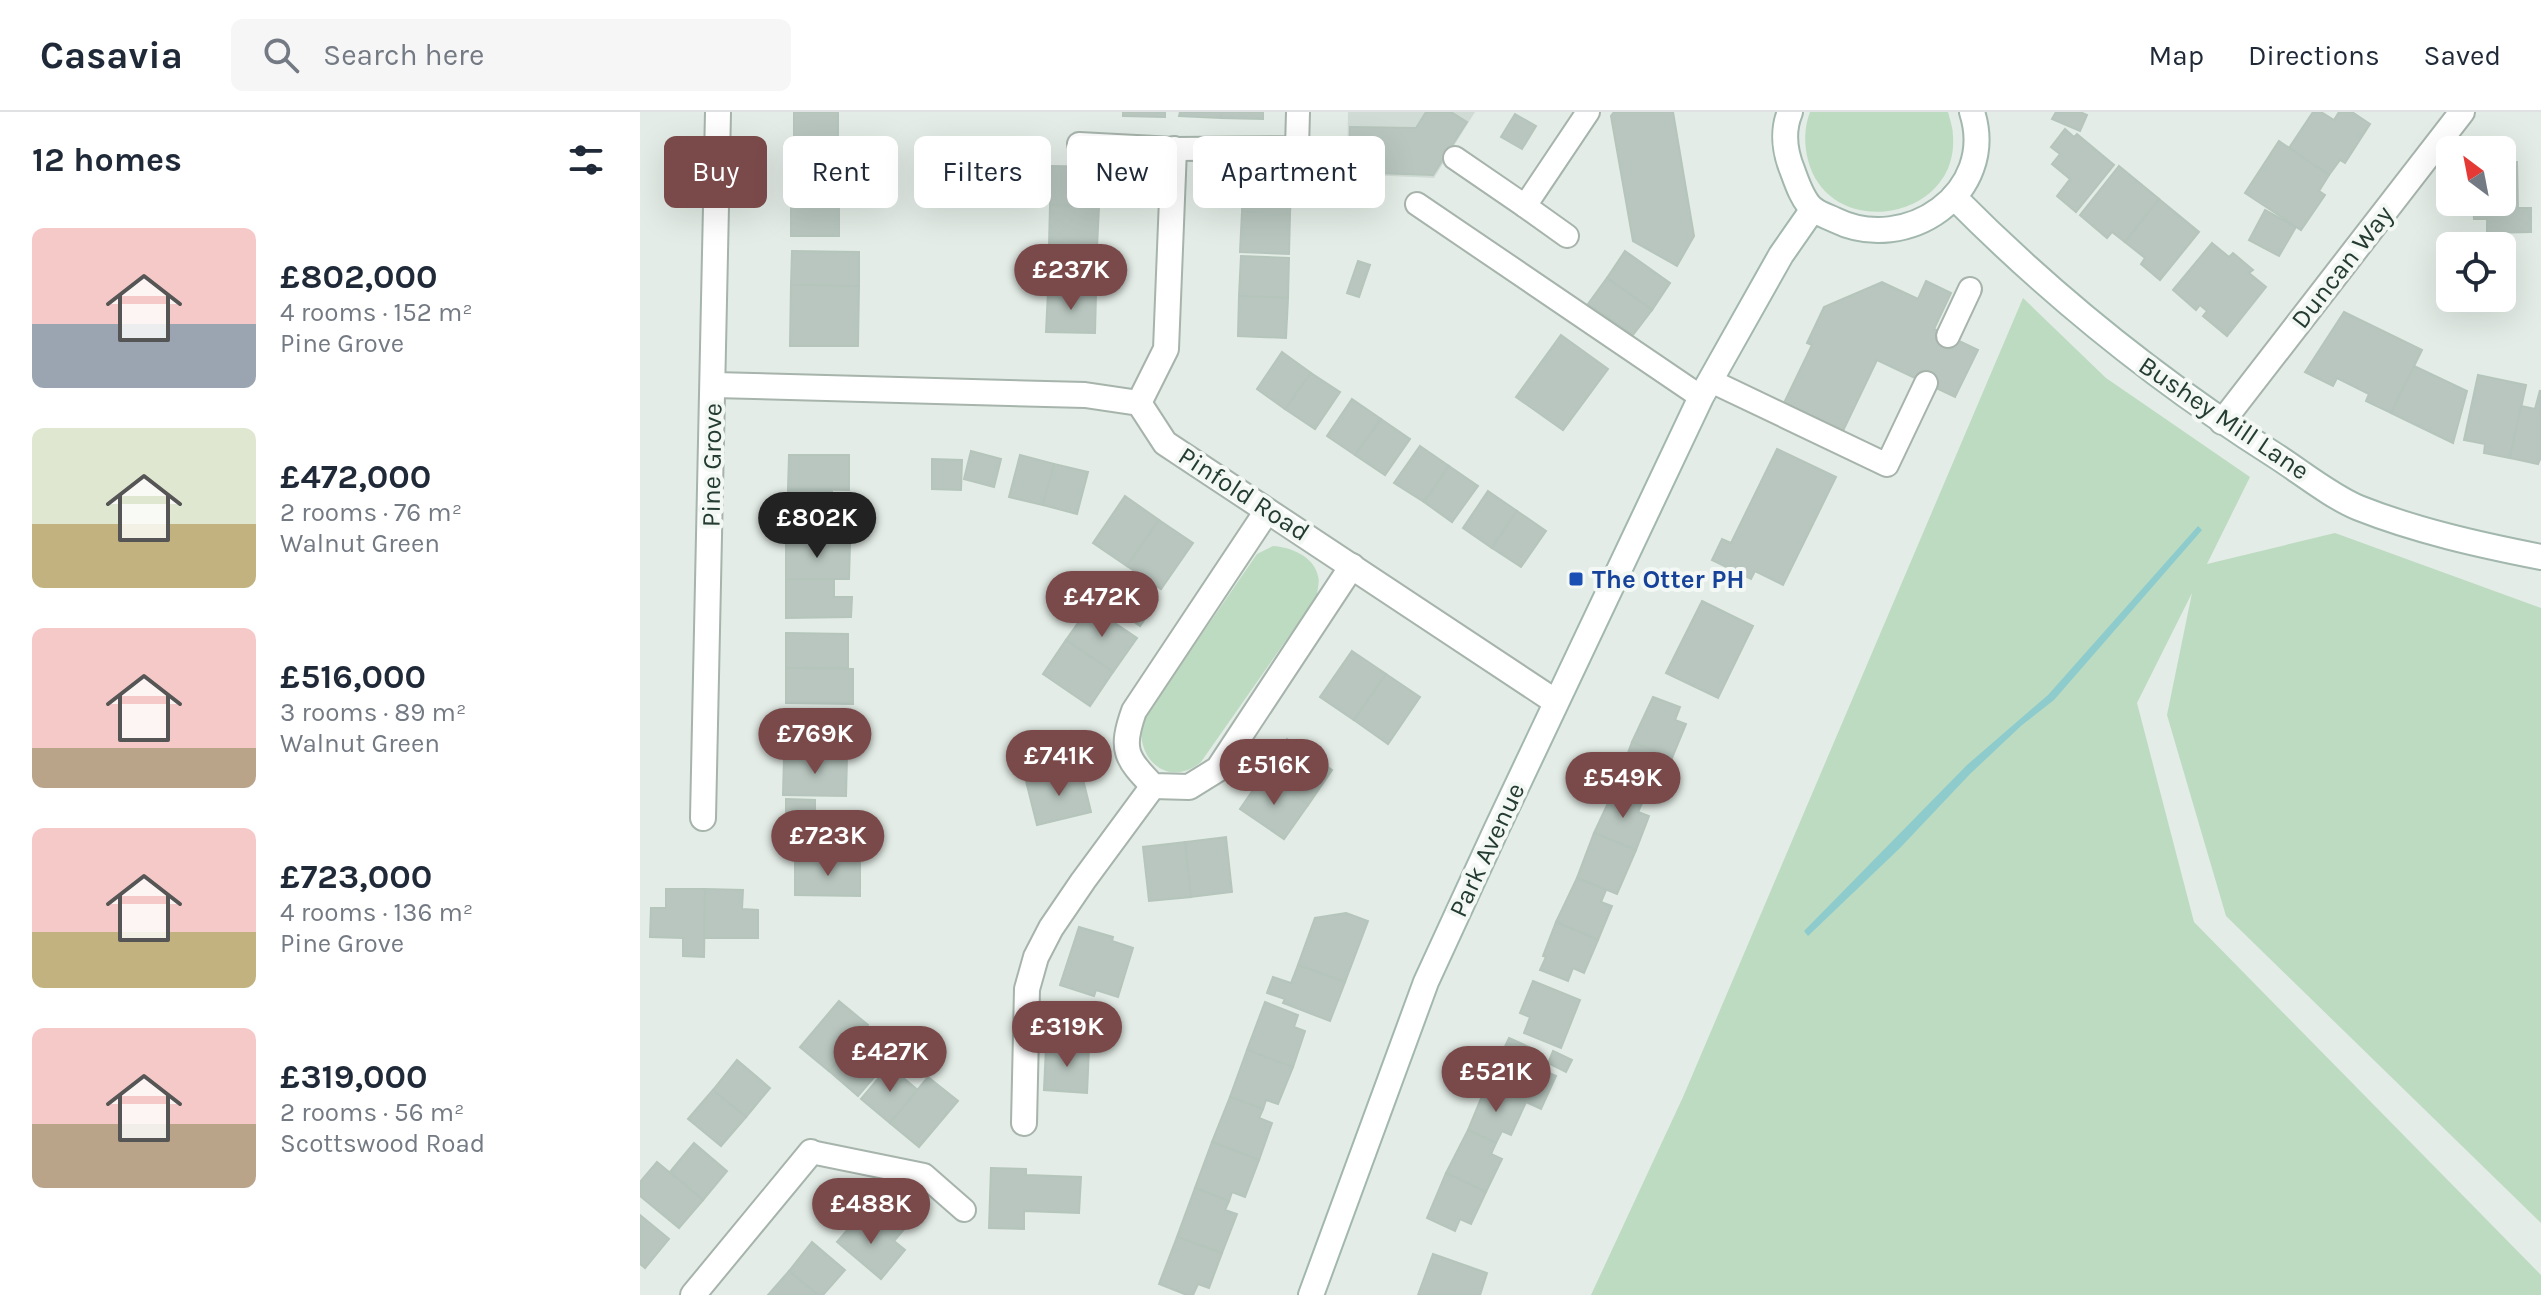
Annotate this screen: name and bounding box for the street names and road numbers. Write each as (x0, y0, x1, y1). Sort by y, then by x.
street label: Duncan Way (2285, 200, 2399, 334)
street label: Bushey Mill Lane (2133, 350, 2315, 486)
street label: Pine Grove (695, 403, 729, 527)
street label: Pinfold Road (1173, 440, 1315, 548)
street label: Park Avenue (1442, 778, 1532, 922)

